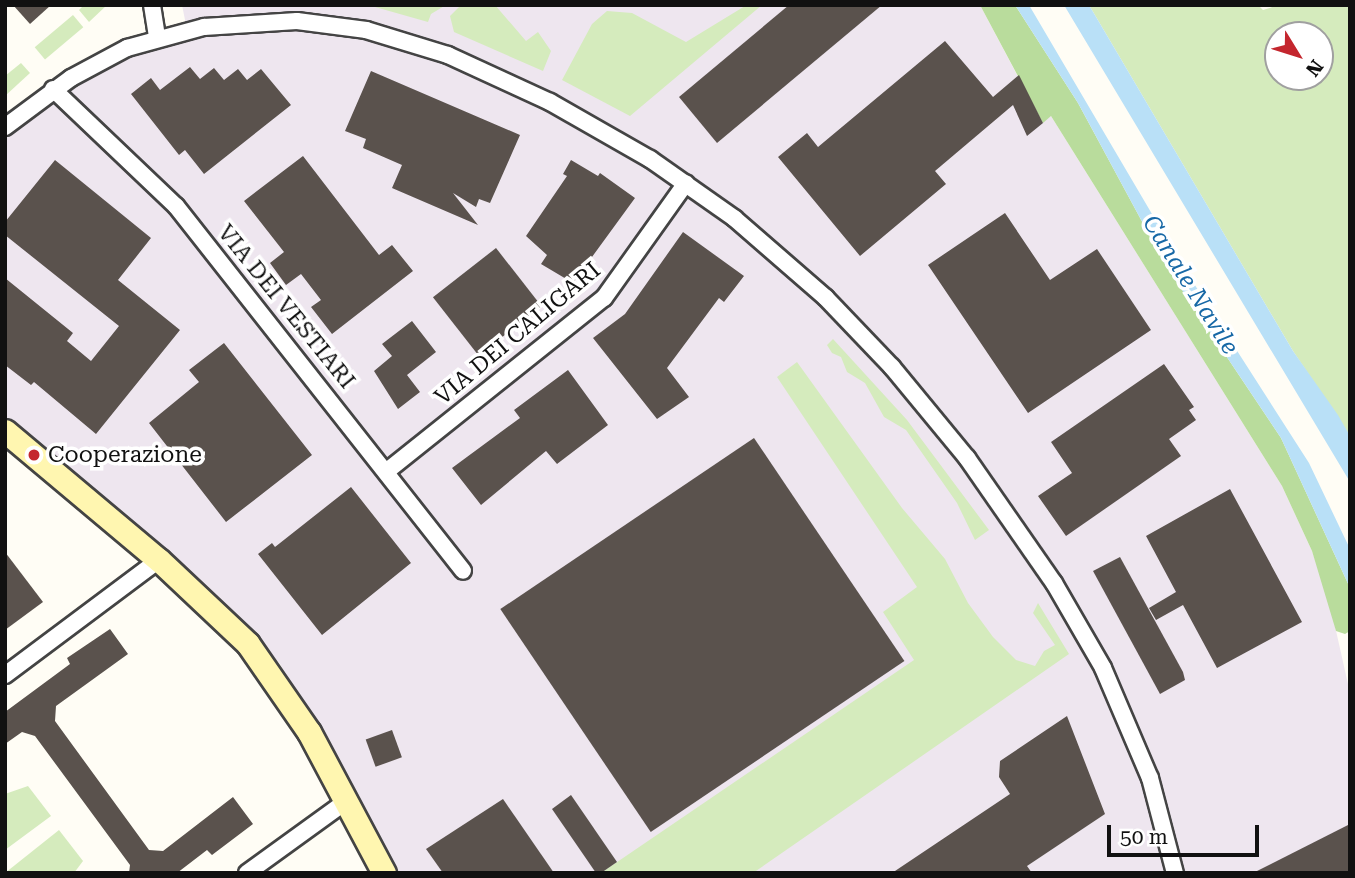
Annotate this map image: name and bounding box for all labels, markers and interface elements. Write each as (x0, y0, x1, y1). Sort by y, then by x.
north arrow (1264, 21, 1334, 91)
text: N (1301, 55, 1328, 81)
water label: Canale Navile (1136, 210, 1244, 360)
street label: VIA DEI VESTIARI (211, 219, 361, 395)
street label: VIA DEI CALIGARI (430, 257, 606, 411)
place label: Cooperazione (48, 441, 202, 469)
marker: Cooperazione (26, 447, 42, 463)
scale bar (1110, 812, 1262, 856)
text: 50 m (1120, 825, 1168, 849)

